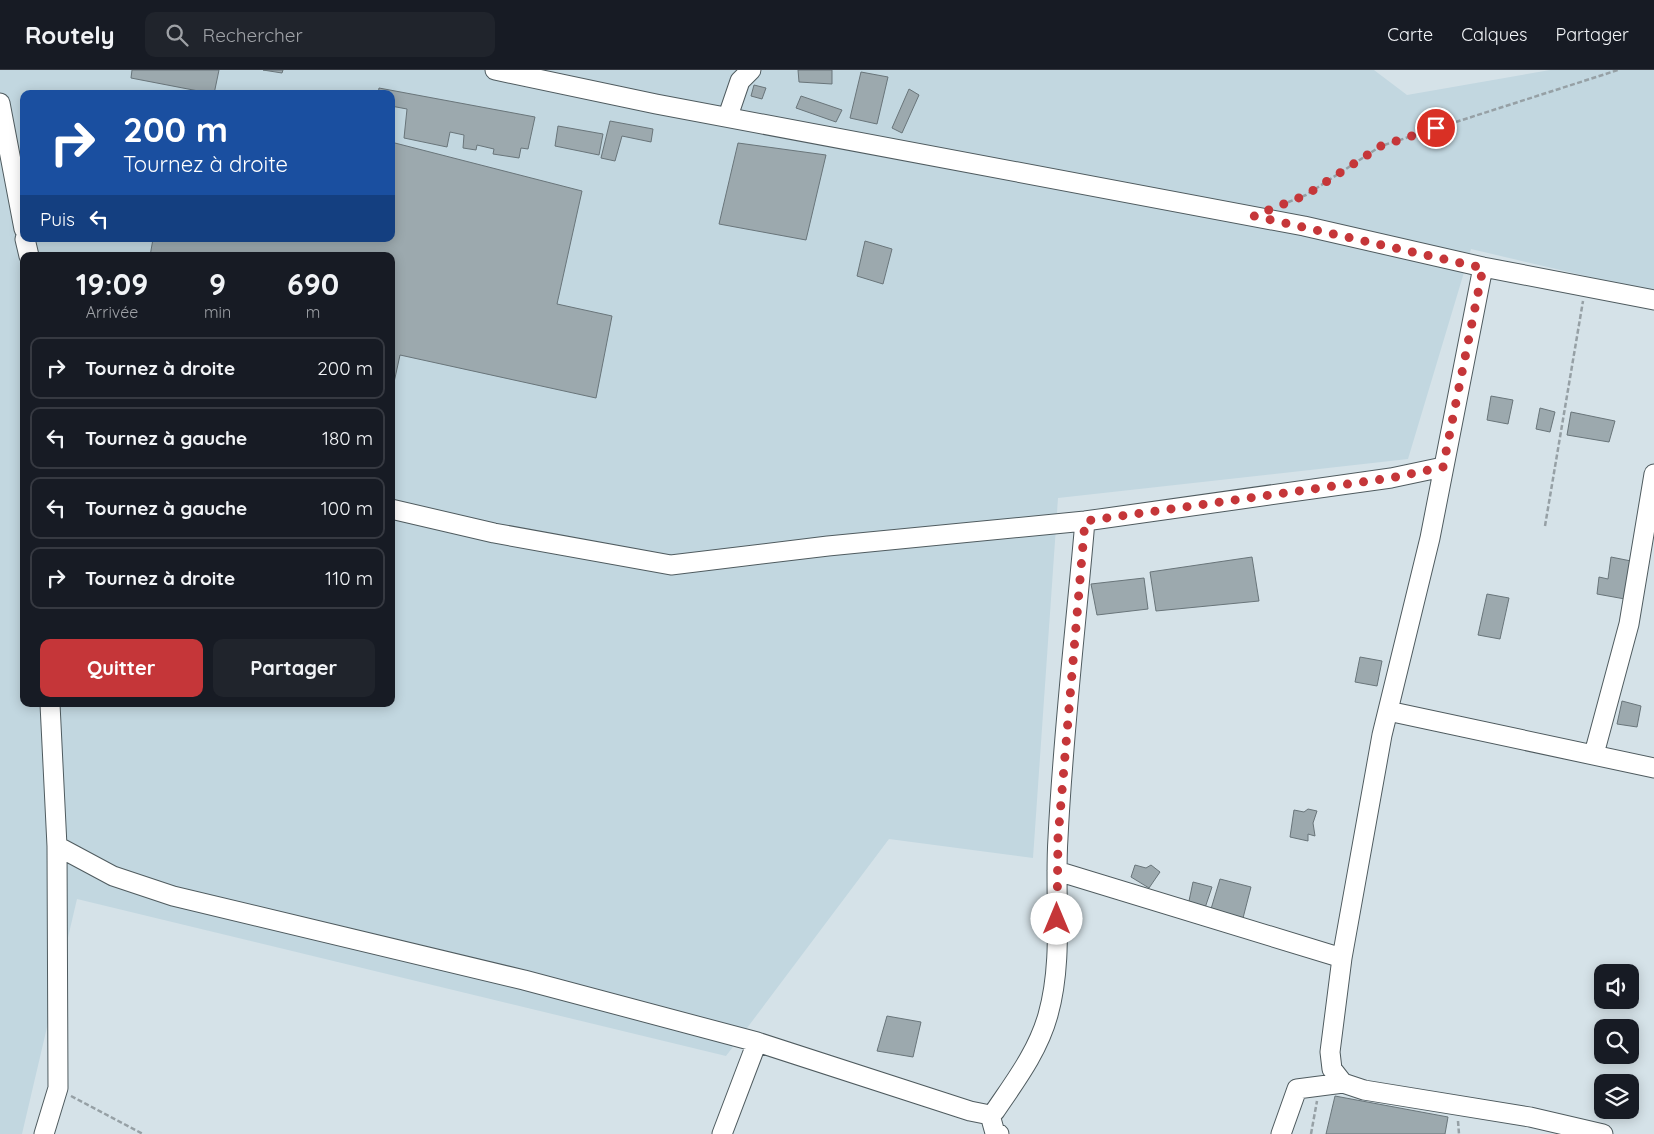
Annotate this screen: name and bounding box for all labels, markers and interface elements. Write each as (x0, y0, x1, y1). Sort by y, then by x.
search box (145, 12, 495, 57)
text: Routely (25, 20, 115, 50)
icon: search (163, 21, 191, 49)
text: Rechercher (203, 23, 303, 47)
text: Carte (1387, 23, 1433, 46)
text: Calques (1461, 23, 1528, 46)
text: Partager (1556, 23, 1629, 46)
text: 200 m (123, 107, 228, 151)
pin (1415, 107, 1457, 149)
icon: right (40, 110, 105, 175)
icon: arrive (1422, 114, 1450, 142)
text: Tournez à droite (123, 150, 288, 178)
icon: left (85, 205, 113, 233)
text: Puis (40, 207, 75, 231)
text: 19:09 (76, 265, 148, 303)
text: 9 (209, 265, 226, 303)
text: 690 (287, 265, 339, 303)
text: Arrivée (86, 302, 138, 322)
text: min (204, 302, 231, 322)
text: m (306, 302, 320, 322)
icon: right (42, 354, 70, 382)
text: Tournez à droite (85, 356, 235, 380)
text: 200 m (317, 356, 373, 380)
icon: left (42, 424, 70, 452)
text: Tournez à gauche (85, 426, 247, 450)
text: 180 m (322, 426, 373, 450)
icon: left (42, 494, 70, 522)
text: Tournez à gauche (85, 496, 247, 520)
text: 100 m (321, 496, 373, 520)
icon: right (42, 564, 70, 592)
text: Tournez à droite (85, 566, 235, 590)
text: 110 m (325, 566, 373, 590)
button: Quitter (40, 639, 203, 697)
button: Partager (213, 639, 375, 697)
position arrow (1030, 892, 1082, 944)
map controls (1594, 964, 1639, 1119)
button: sound (1594, 964, 1639, 1009)
button: search (1594, 1019, 1639, 1064)
button: layers (1594, 1074, 1639, 1119)

